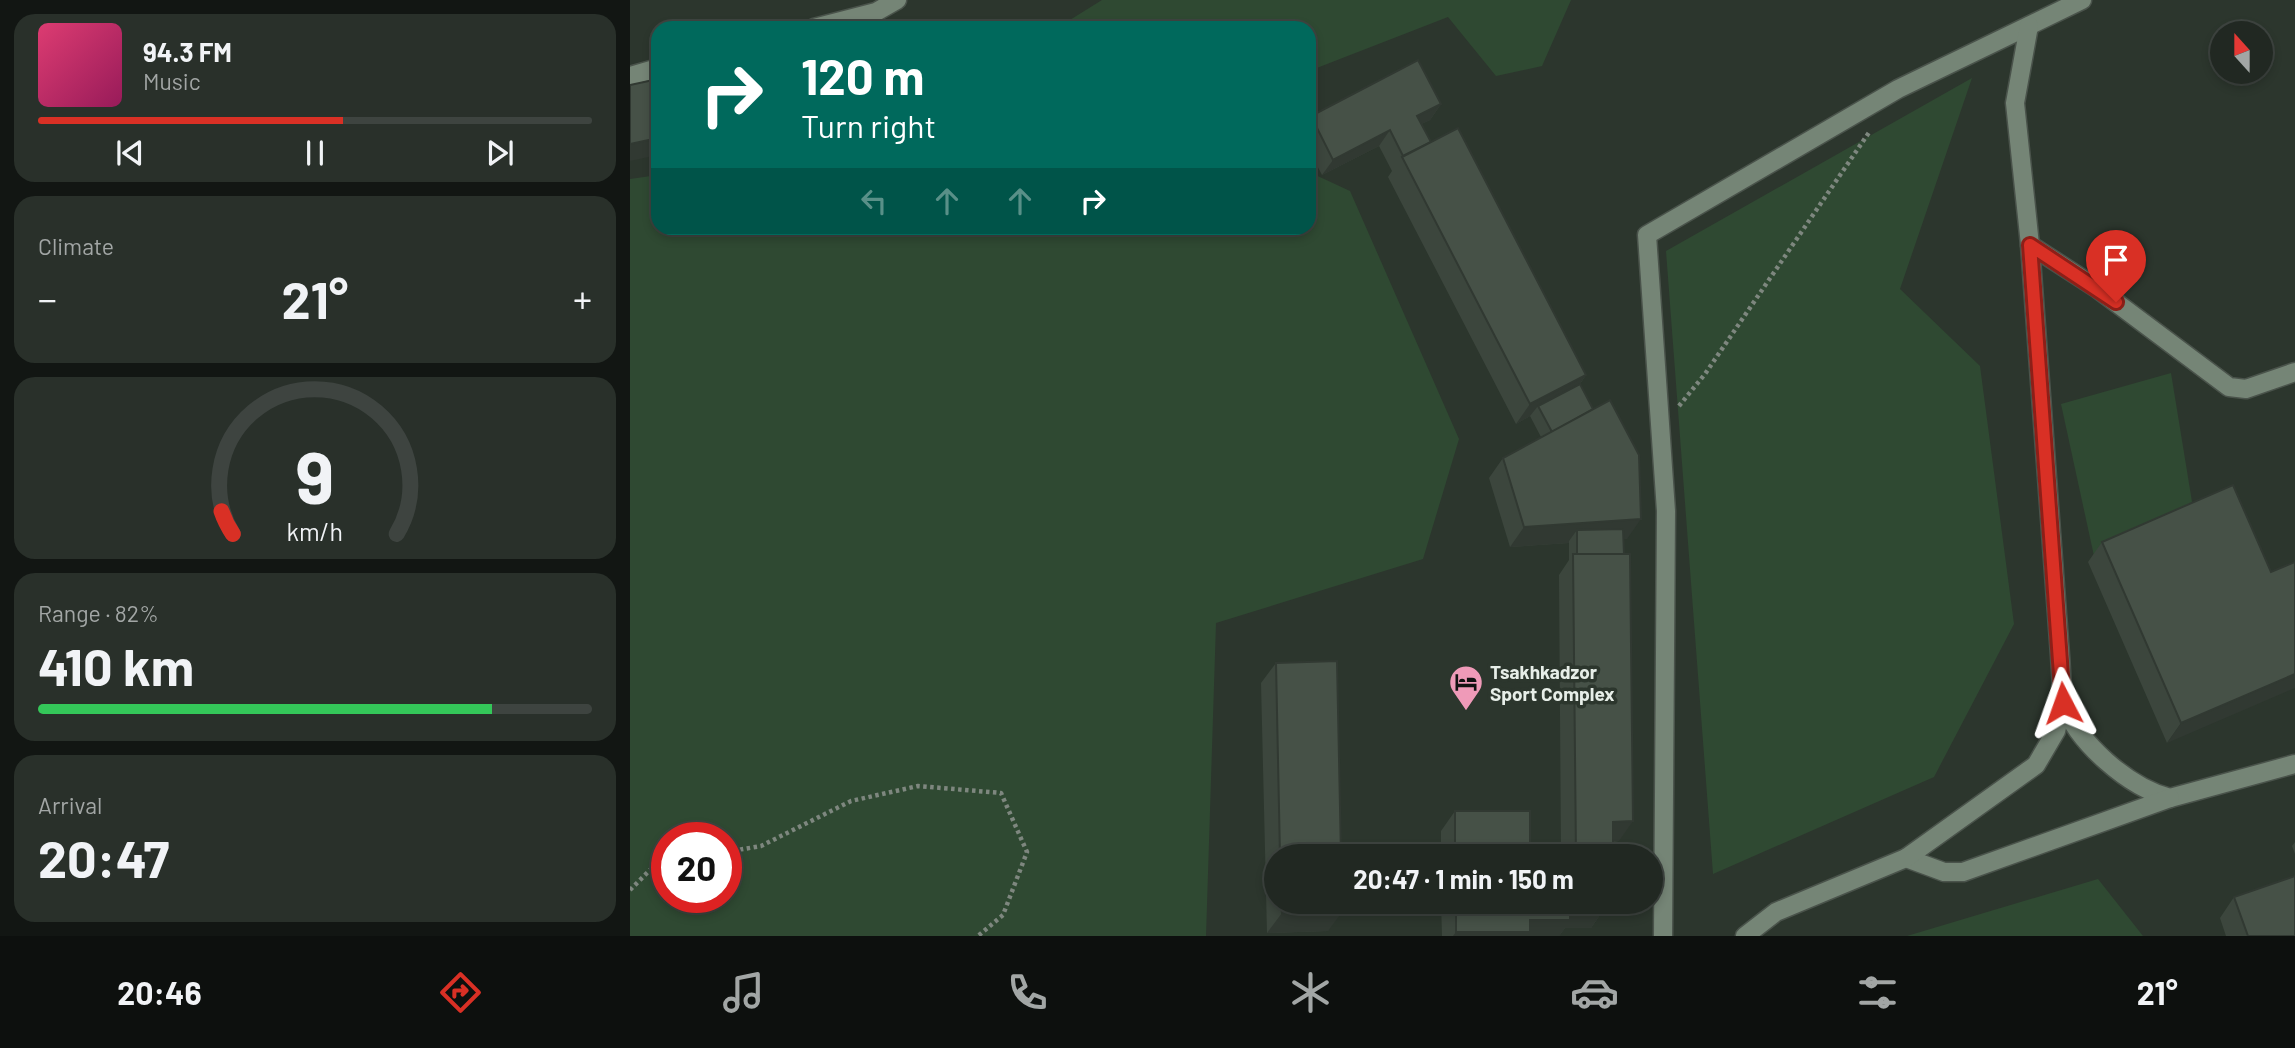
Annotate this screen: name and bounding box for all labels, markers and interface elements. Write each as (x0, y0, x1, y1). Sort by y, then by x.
north arrow (2210, 21, 2273, 84)
map controls (2210, 21, 2273, 84)
text: 94.3 FM (143, 36, 232, 67)
text: 120 m (801, 46, 924, 105)
icon: right (686, 49, 777, 140)
text: Music (143, 67, 201, 95)
text: Turn right (801, 106, 936, 144)
icon: previous (111, 134, 149, 172)
icon: pause (296, 134, 334, 172)
icon: next (481, 134, 519, 172)
icon: left (855, 182, 893, 220)
icon: ahead (928, 182, 966, 220)
icon: ahead (1001, 182, 1039, 220)
icon: right (1074, 182, 1112, 220)
pin (2086, 230, 2146, 302)
text: Climate (38, 232, 114, 260)
icon: arrive (2097, 241, 2135, 279)
text: 21° (282, 267, 348, 329)
text: − (38, 275, 57, 321)
text: + (573, 275, 592, 321)
text: 9 (296, 431, 334, 519)
text: km/h (287, 516, 343, 546)
text: Range · 82% (38, 599, 159, 627)
text: 410 km (38, 634, 194, 696)
place label: Tsakhkadzor Sport Complex (1490, 660, 1615, 705)
hotel icon: Tsakhkadzor Sport Complex (1447, 663, 1485, 712)
position arrow (2026, 666, 2100, 740)
text: Arrival (38, 791, 102, 819)
speed limit sign: 20 (651, 822, 742, 913)
text: 20:47 (38, 826, 169, 888)
text: 20:47 · 1 min · 150 m (1353, 863, 1574, 894)
icon: directions (436, 968, 485, 1017)
icon: music (719, 968, 768, 1017)
icon: phone (1003, 968, 1052, 1017)
icon: climate (1286, 968, 1335, 1017)
icon: car (1570, 968, 1619, 1017)
icon: filters (1853, 968, 1902, 1017)
text: 20:46 (117, 973, 202, 1011)
text: 21° (2137, 973, 2178, 1011)

